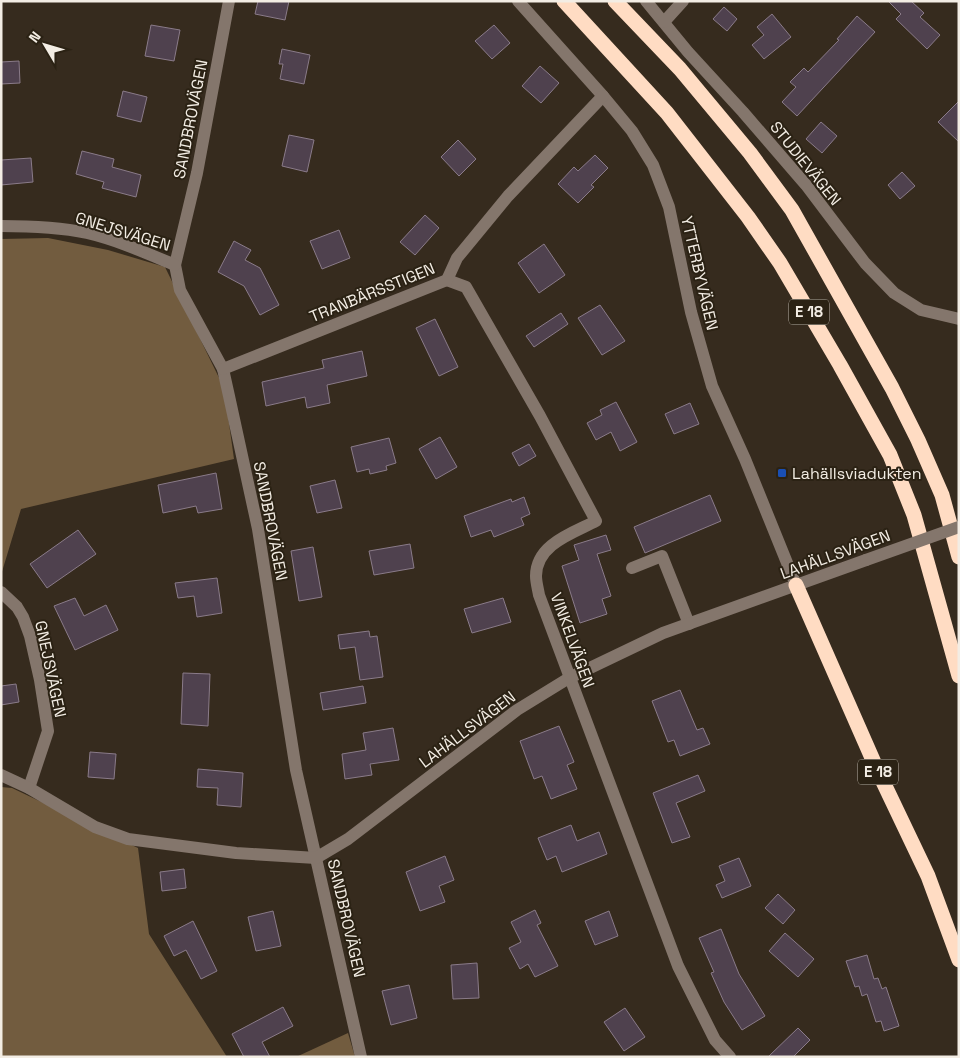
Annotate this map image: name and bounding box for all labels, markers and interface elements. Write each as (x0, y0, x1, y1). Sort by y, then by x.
north arrow (20, 20, 70, 70)
text: N (25, 28, 45, 46)
street label: SANDBROVÄGEN (169, 58, 212, 180)
street label: STUDIEVÄGEN (765, 117, 846, 210)
street label: GNEJSVÄGEN (73, 207, 173, 256)
street label: YTTERBYVÄGEN (676, 214, 723, 332)
street label: TRANBÄRSSTIGEN (306, 258, 438, 327)
road number: E 18 (789, 300, 829, 324)
street label: SANDBROVÄGEN (249, 460, 292, 582)
place label: Lahällsviadukten (792, 463, 922, 484)
marker: Lahällsviadukten (776, 467, 788, 479)
street label: LAHÄLLSVÄGEN (777, 525, 893, 584)
street label: VINKELVÄGEN (546, 590, 599, 691)
street label: GNEJSVÄGEN (30, 619, 71, 719)
street label: LAHÄLLSVÄGEN (415, 686, 520, 773)
road number: E 18 (858, 760, 898, 784)
street label: SANDBROVÄGEN (323, 857, 370, 979)

